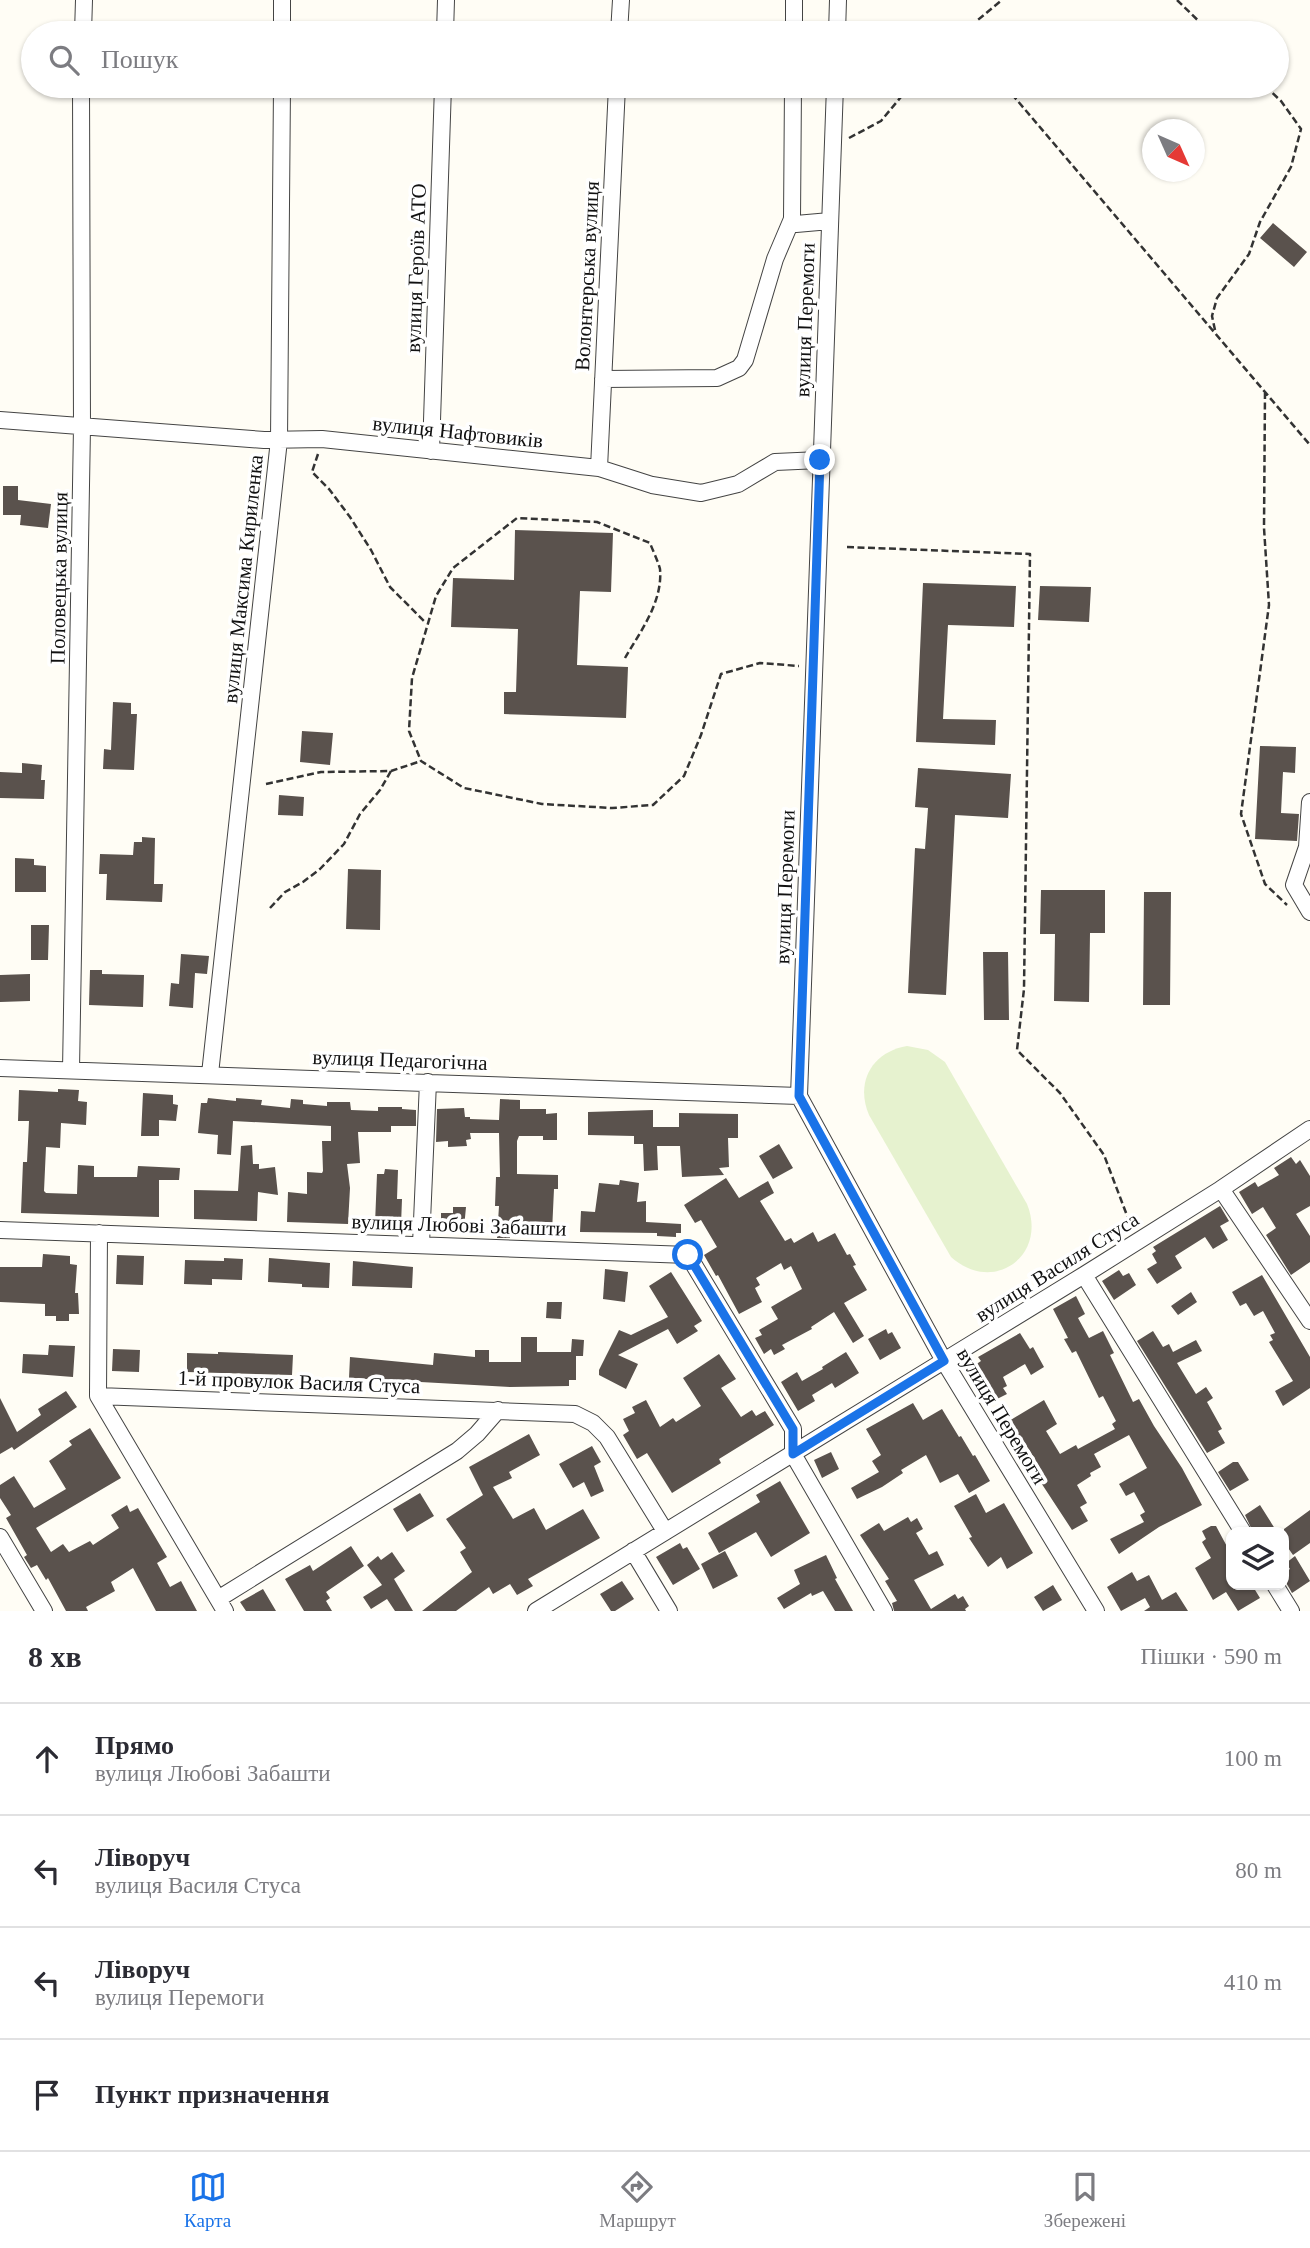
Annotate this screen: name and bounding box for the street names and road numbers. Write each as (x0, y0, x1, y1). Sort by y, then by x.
street label: Волонтерська вулиця (570, 180, 604, 372)
street label: вулиця Героїв АТО (401, 183, 431, 353)
street label: вулиця Перемоги (790, 242, 820, 398)
street label: вулиця Нафтовиків (372, 411, 544, 453)
street label: вулиця Максима Кириленка (218, 453, 268, 704)
street label: Половецька вулиця (45, 491, 73, 664)
street label: вулиця Перемоги (770, 809, 800, 965)
street label: вулиця Педагогічна (312, 1045, 489, 1075)
street label: вулиця Василя Стуса (971, 1207, 1144, 1327)
street label: вулиця Любові Забашти (351, 1209, 567, 1241)
street label: вулиця Перемоги (952, 1344, 1052, 1488)
street label: 1-й провулок Василя Стуса (177, 1366, 421, 1398)

